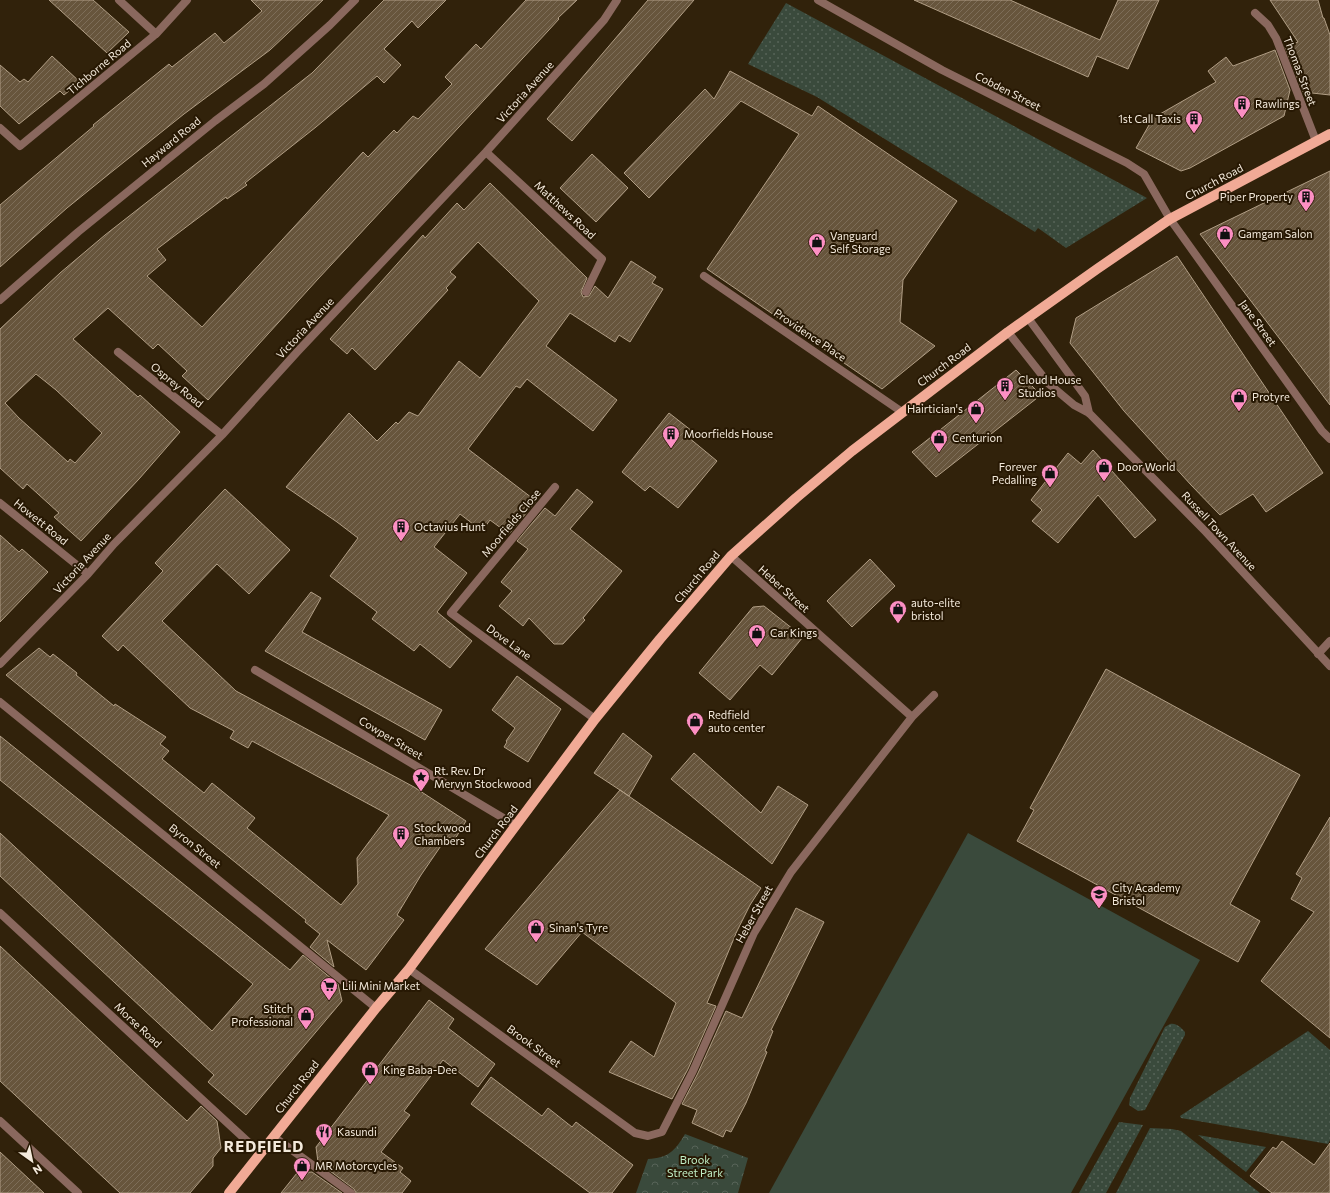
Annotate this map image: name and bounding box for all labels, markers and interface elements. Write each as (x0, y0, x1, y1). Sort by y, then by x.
street label: Thomas Street (1281, 34, 1320, 108)
street label: Tichborne Road (64, 36, 133, 97)
street label: Victoria Avenue (494, 58, 556, 125)
street label: Cobden Street (973, 68, 1044, 113)
building icon: Rawlings (1232, 94, 1252, 119)
place label: Rawlings (1255, 97, 1300, 110)
building icon: 1st Call Taxis (1184, 109, 1204, 134)
place label: 1st Call Taxis (1118, 112, 1181, 125)
street label: Hayward Road (138, 114, 203, 169)
street label: Church Road (1183, 161, 1245, 202)
street label: Matthews Road (532, 178, 599, 241)
building icon: Piper Property (1296, 187, 1316, 212)
place label: Piper Property (1220, 190, 1293, 203)
shop icon: Gamgam Salon (1215, 224, 1235, 249)
place label: Gamgam Salon (1238, 227, 1313, 240)
place label: Vanguard Self Storage (830, 229, 891, 255)
shop icon: Vanguard Self Storage (807, 232, 827, 257)
street label: Victoria Avenue (273, 294, 336, 361)
street label: Jane Street (1236, 297, 1280, 349)
street label: Providence Place (772, 306, 849, 364)
street label: Church Road (914, 340, 973, 389)
street label: Osprey Road (148, 359, 206, 410)
place label: Cloud House Studios (1018, 373, 1081, 399)
building icon: Cloud House Studios (995, 376, 1015, 401)
shop icon: Protyre (1229, 387, 1249, 412)
place label: Protyre (1252, 390, 1290, 403)
shop icon: Hairtician's (966, 399, 986, 424)
place label: Hairtician's (907, 402, 963, 415)
building icon: Moorfields House (661, 424, 681, 449)
place label: Moorfields House (684, 427, 773, 440)
shop icon: Centurion (929, 428, 949, 453)
place label: Centurion (952, 431, 1002, 444)
shop icon: Door World (1094, 457, 1114, 482)
place label: Forever Pedalling (992, 460, 1038, 486)
place label: Door World (1117, 460, 1175, 473)
shop icon: Forever Pedalling (1040, 463, 1060, 488)
street label: Moorfields Close (478, 486, 543, 559)
street label: Russell Town Avenue (1179, 488, 1260, 573)
street label: Howett Road (12, 496, 71, 547)
building icon: Octavius Hunt (391, 517, 411, 542)
place label: Octavius Hunt (414, 520, 486, 533)
street label: Victoria Avenue (50, 529, 113, 596)
street label: Church Road (671, 548, 722, 605)
street label: Heber Street (756, 562, 813, 615)
place label: auto-elite bristol (911, 596, 960, 622)
shop icon: auto-elite bristol (888, 599, 908, 624)
street label: Dove Lane (484, 621, 534, 662)
shop icon: Car Kings (747, 623, 767, 648)
place label: Car Kings (770, 626, 817, 639)
place label: Redfield auto center (708, 708, 766, 734)
shop icon: Redfield auto center (685, 711, 705, 736)
street label: Cowper Street (357, 713, 426, 762)
place label: Rt. Rev. Dr Mervyn Stockwood (434, 764, 531, 790)
place icon: Rt. Rev. Dr Mervyn Stockwood (411, 767, 431, 792)
street label: Church Road (471, 802, 520, 861)
street label: Byron Street (167, 821, 224, 871)
place label: Stockwood Chambers (414, 821, 471, 847)
building icon: Stockwood Chambers (391, 824, 411, 849)
place label: City Academy Bristol (1112, 881, 1181, 907)
street label: Heber Street (732, 882, 775, 945)
school or university icon: City Academy Bristol (1089, 884, 1109, 909)
shop icon: Sinan's Tyre (526, 918, 546, 943)
place label: Sinan's Tyre (549, 921, 608, 934)
supermarket icon: Lili Mini Market (319, 976, 339, 1001)
place label: Lili Mini Market (342, 979, 420, 992)
street label: Morse Road (112, 999, 165, 1050)
place label: Stitch Professional (231, 1002, 293, 1028)
shop icon: Stitch Professional (296, 1005, 316, 1030)
street label: Brook Street (505, 1022, 564, 1070)
street label: Church Road (272, 1058, 321, 1116)
shop icon: King Baba-Dee (360, 1060, 380, 1085)
place label: King Baba-Dee (383, 1063, 457, 1076)
restaurant icon: Kasundi (314, 1122, 334, 1147)
place label: Kasundi (337, 1125, 377, 1138)
district label: REDFIELD (224, 1137, 304, 1155)
north arrow (12, 1141, 52, 1181)
park label: Brook Street Park (667, 1153, 723, 1179)
shop icon: MR Motorcycles (292, 1156, 312, 1181)
place label: MR Motorcycles (315, 1159, 397, 1172)
text: N (31, 1162, 45, 1178)

